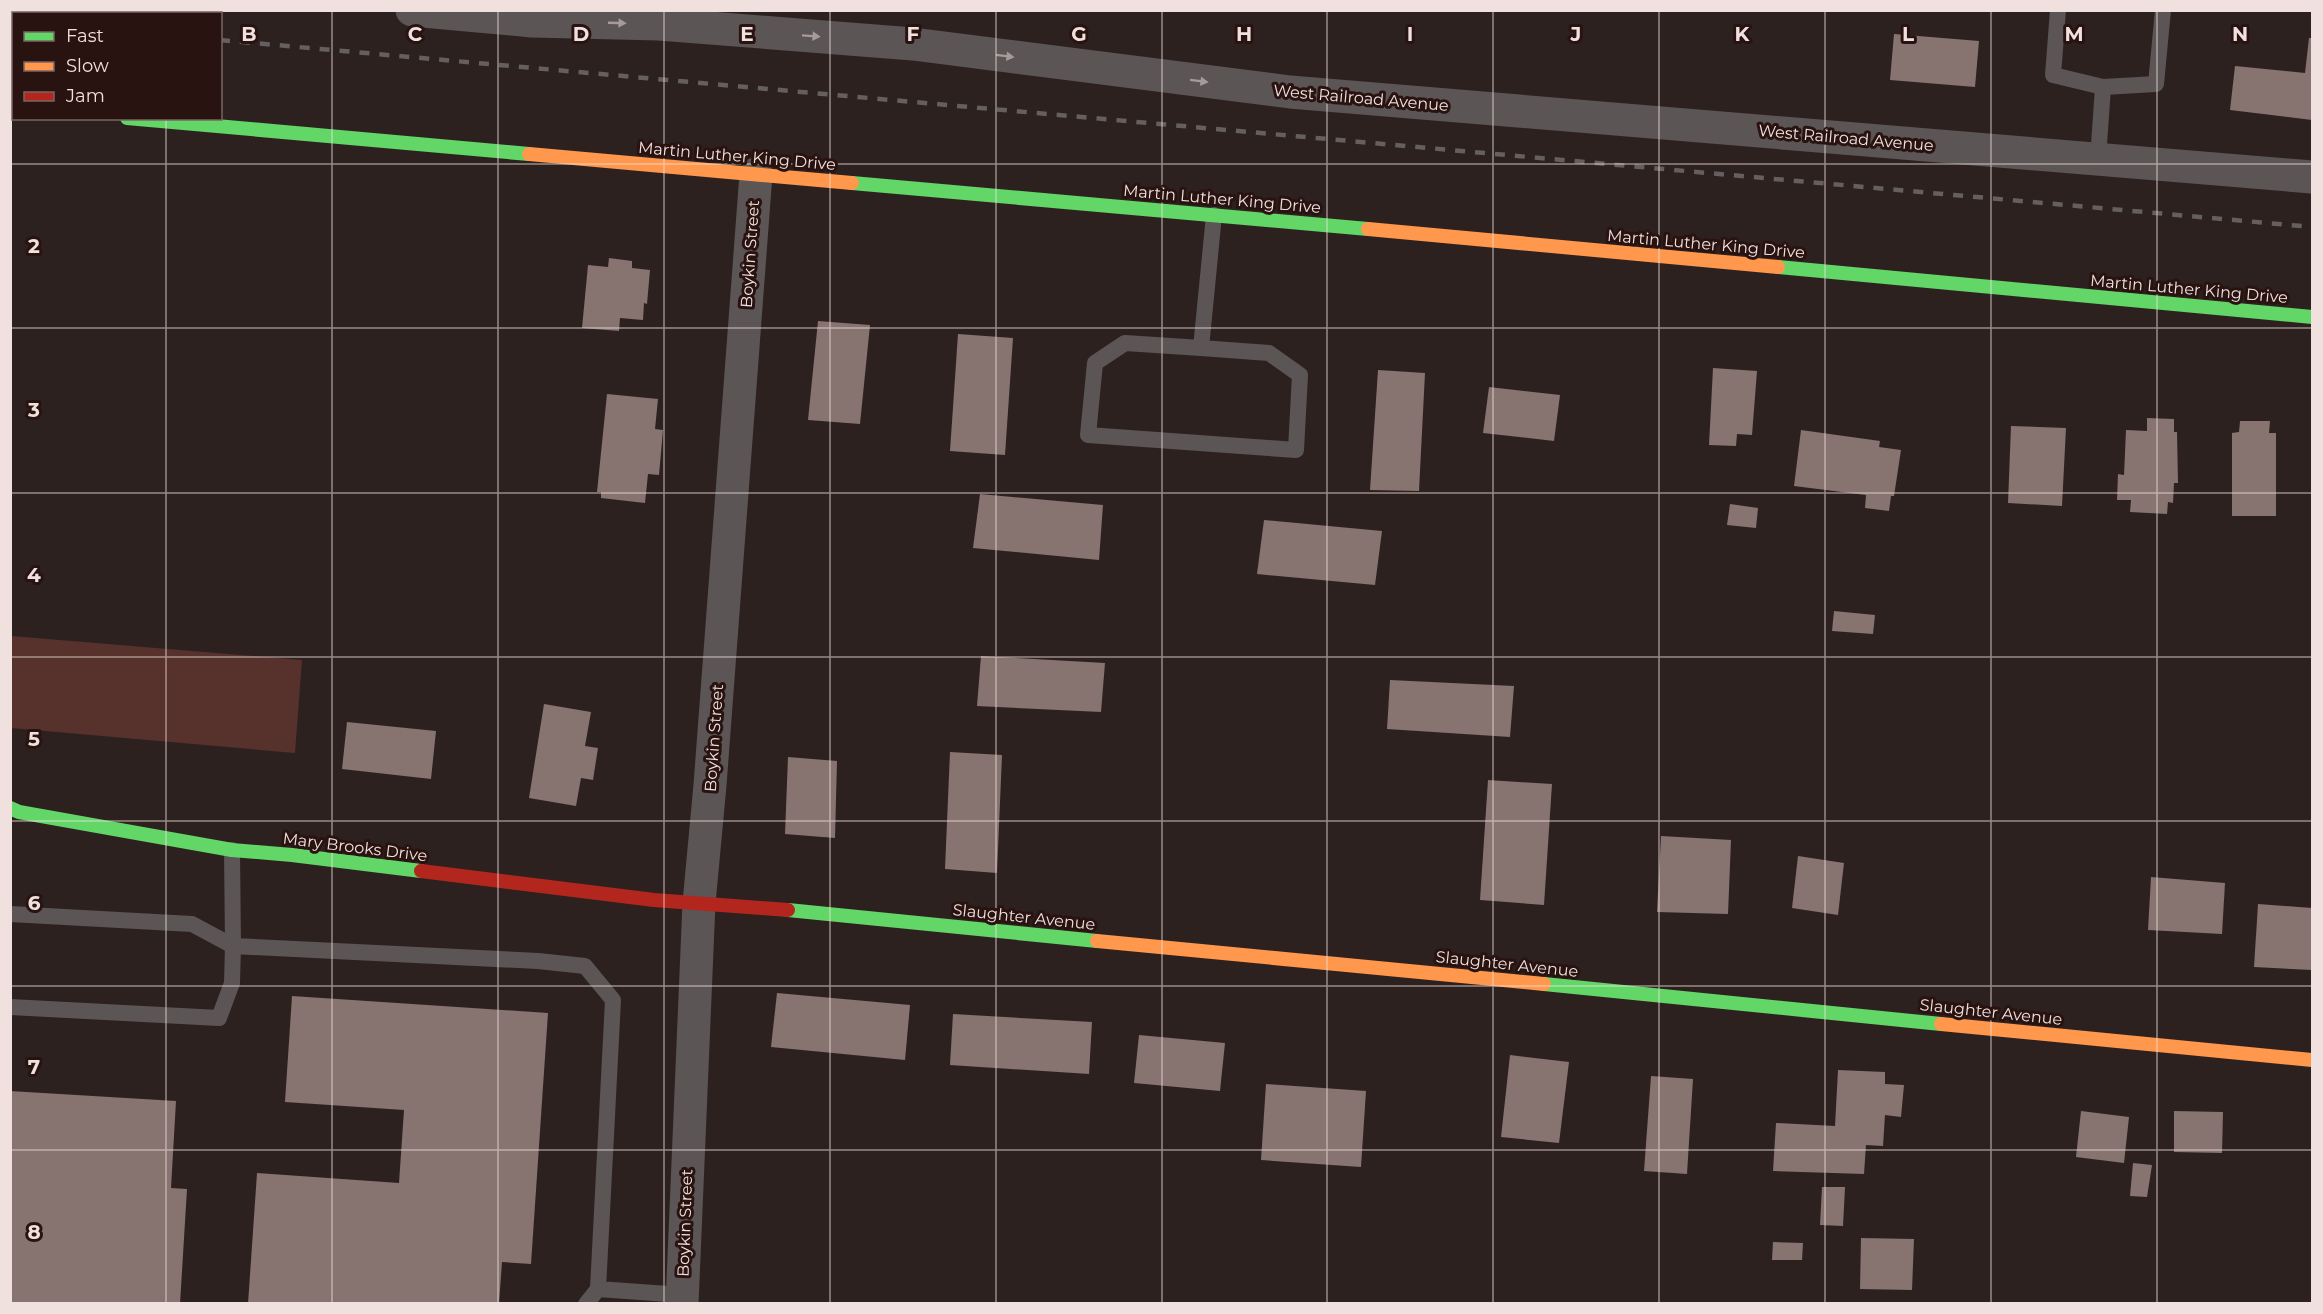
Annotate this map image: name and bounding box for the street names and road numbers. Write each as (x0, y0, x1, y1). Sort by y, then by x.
street label: West Railroad Avenue (1273, 81, 1449, 115)
street label: West Railroad Avenue (1758, 121, 1934, 155)
street label: Martin Luther King Drive (637, 138, 837, 174)
street label: Martin Luther King Drive (1122, 181, 1322, 217)
street label: Boykin Street (737, 199, 763, 308)
street label: Martin Luther King Drive (1606, 226, 1806, 262)
street label: Martin Luther King Drive (2089, 271, 2289, 307)
street label: Boykin Street (701, 683, 727, 792)
street label: Mary Brooks Drive (282, 829, 428, 865)
street label: Slaughter Avenue (952, 900, 1096, 934)
street label: Slaughter Avenue (1435, 947, 1579, 981)
street label: Slaughter Avenue (1919, 995, 2063, 1029)
street label: Boykin Street (674, 1168, 696, 1277)

